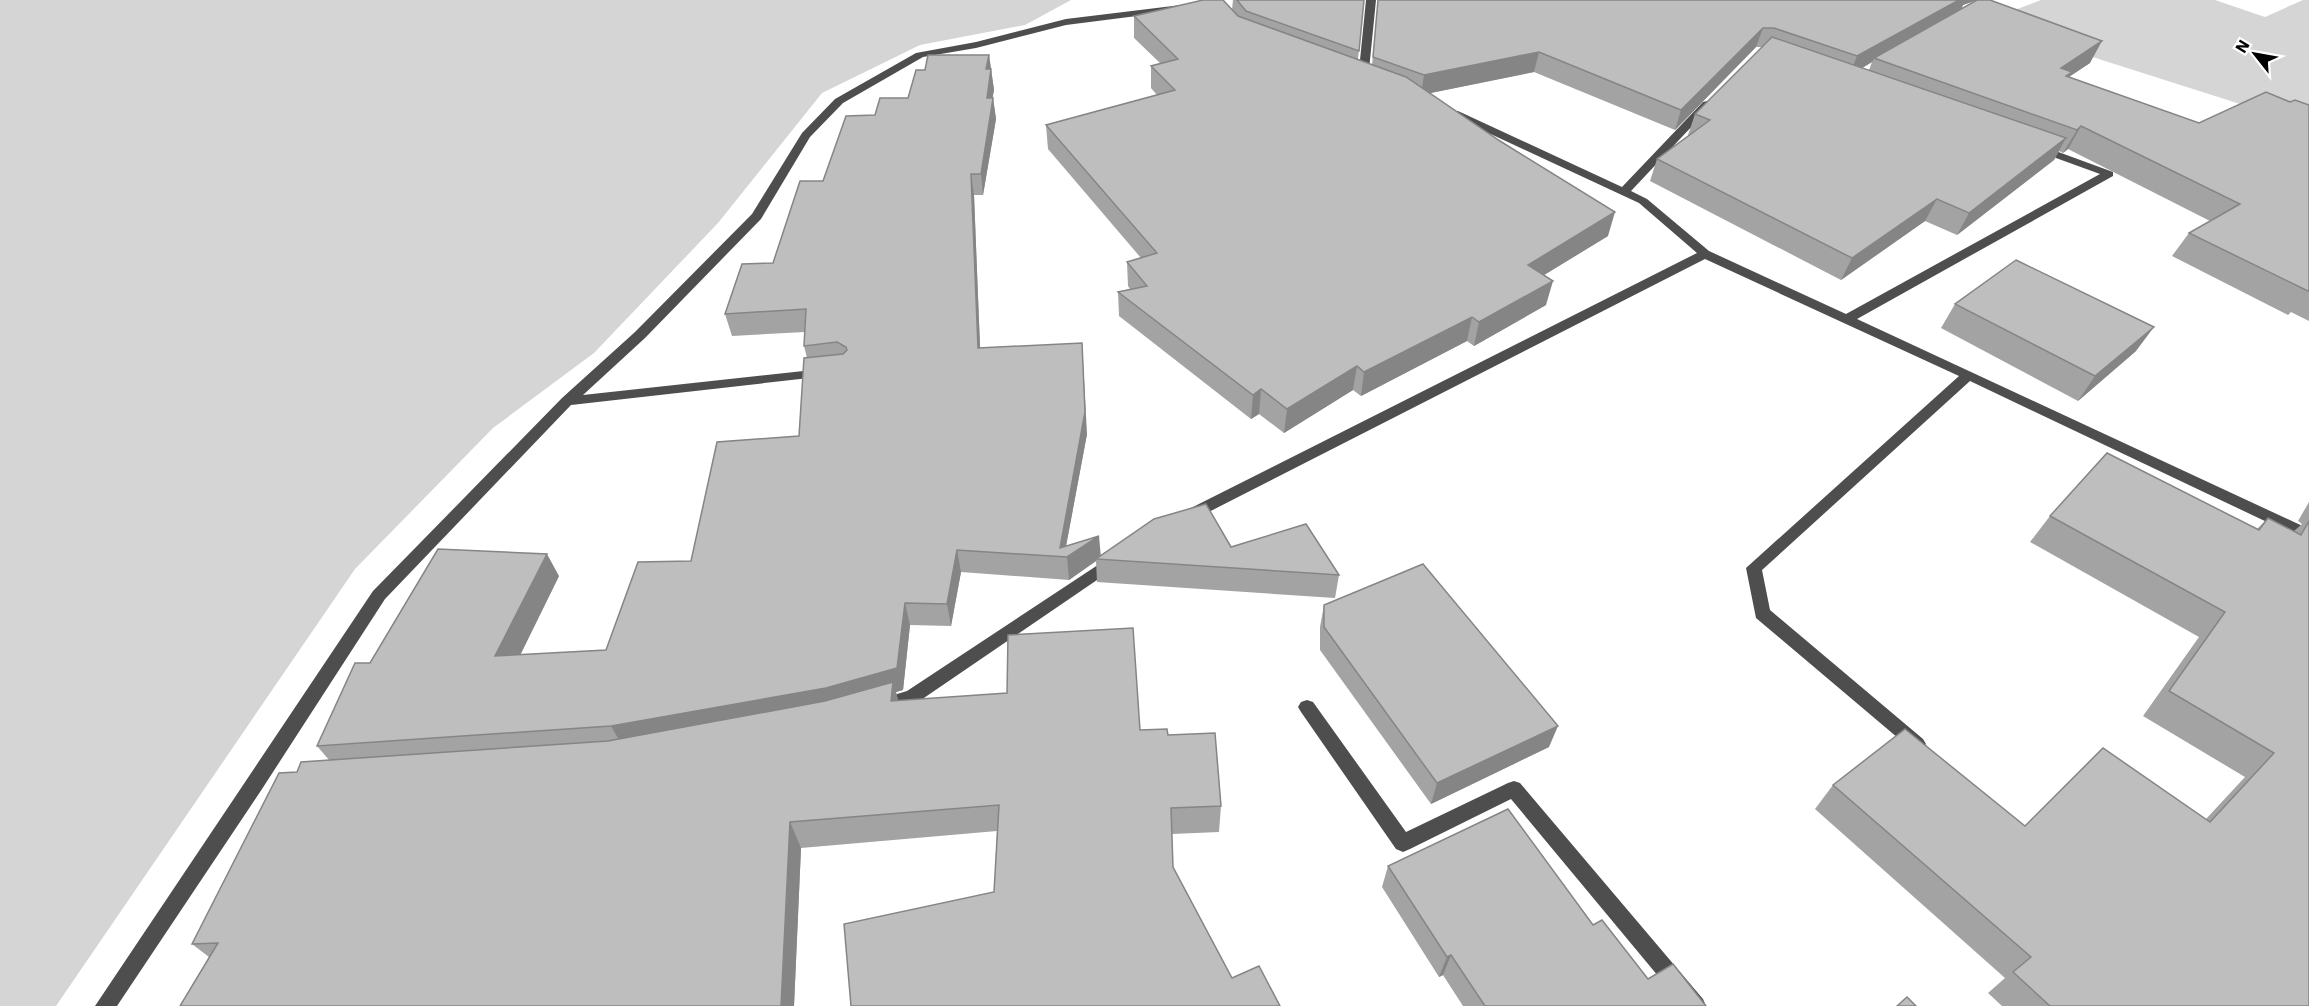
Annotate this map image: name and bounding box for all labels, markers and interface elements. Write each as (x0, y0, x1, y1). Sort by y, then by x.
north arrow (2225, 24, 2285, 84)
text: N (2231, 36, 2254, 56)

